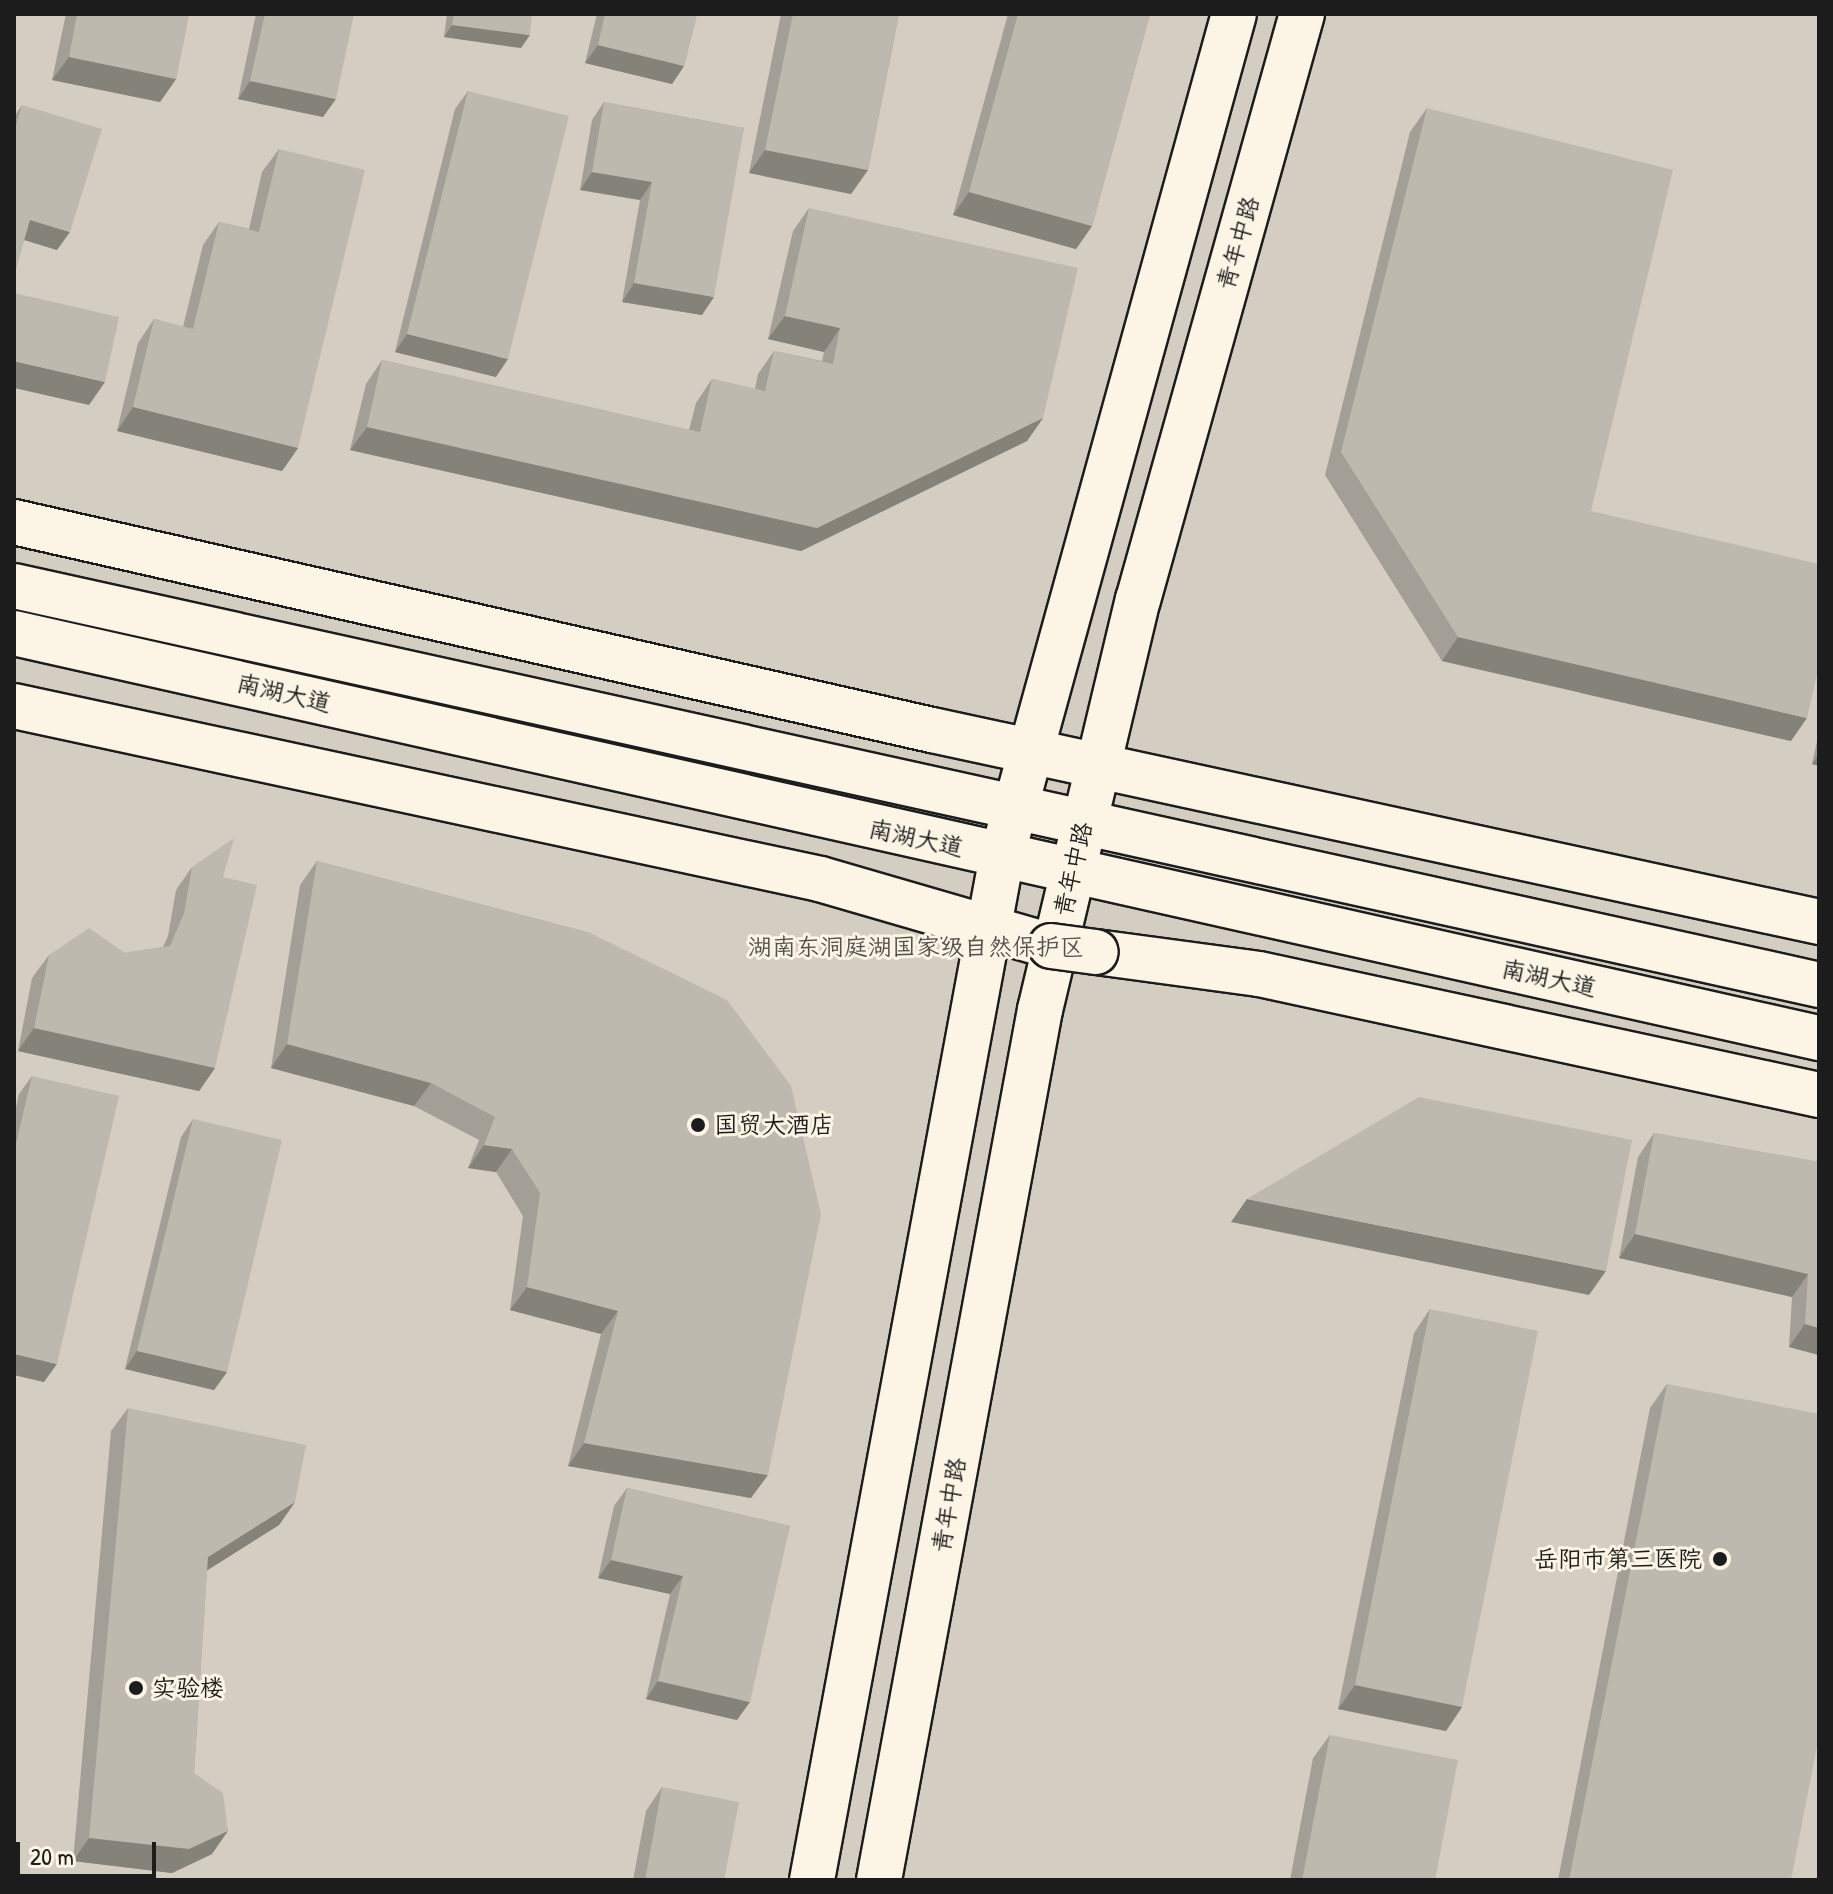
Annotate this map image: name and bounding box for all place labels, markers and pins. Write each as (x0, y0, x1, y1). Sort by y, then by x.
place label: 国贸大酒店 (714, 1111, 834, 1139)
marker: 国贸大酒店 (689, 1116, 707, 1134)
place label: 岳阳市第三医院 (1534, 1545, 1702, 1573)
marker: 岳阳市第三医院 (1709, 1548, 1731, 1570)
place label: 实验楼 (152, 1674, 224, 1702)
marker: 实验楼 (127, 1679, 145, 1697)

